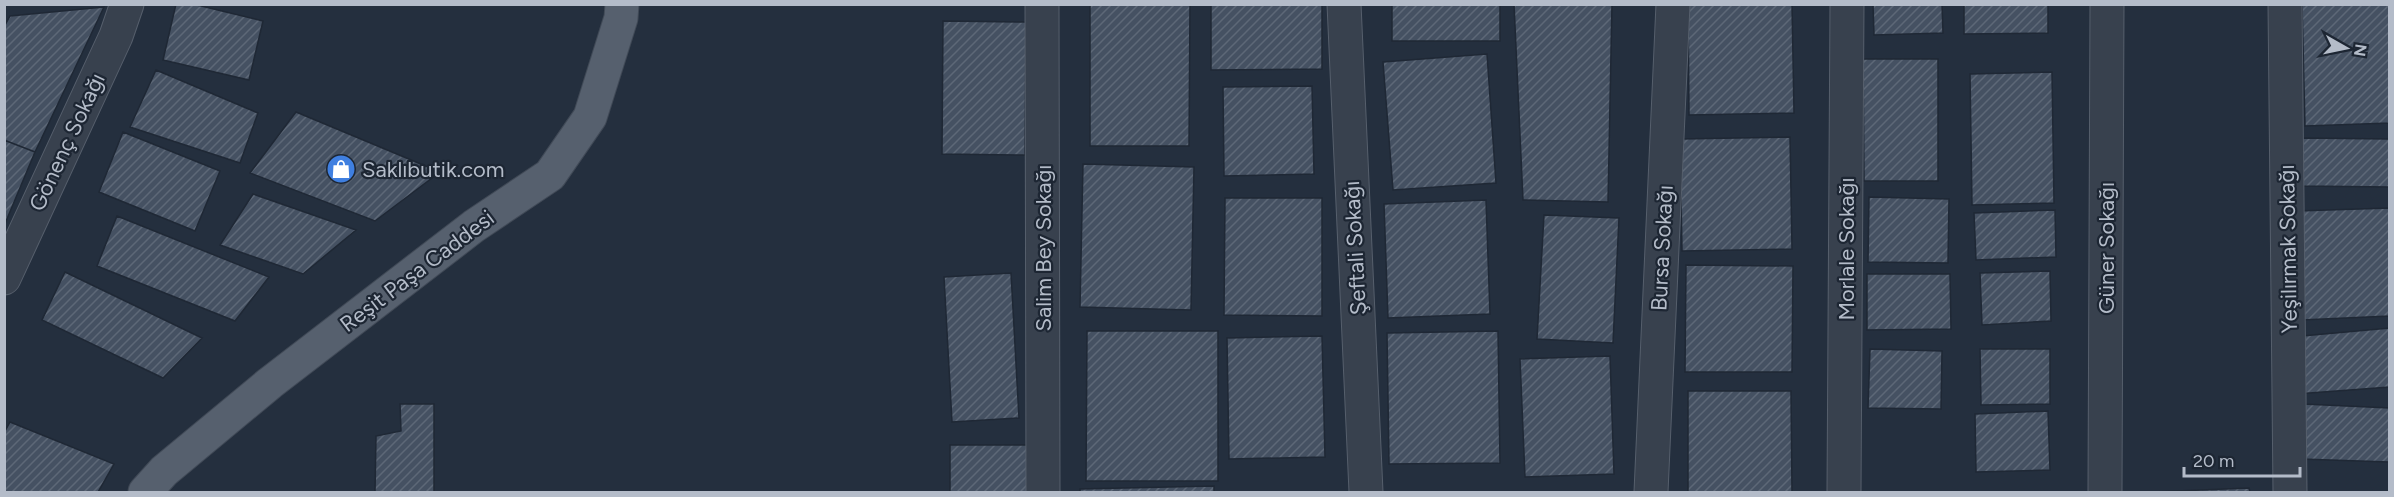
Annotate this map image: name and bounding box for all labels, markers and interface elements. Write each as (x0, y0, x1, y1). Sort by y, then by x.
north arrow (2316, 18, 2376, 78)
text: N (2350, 43, 2371, 58)
street label: Gönenç Sokağı (23, 69, 111, 215)
shop icon: Saklıbutik.com (325, 153, 357, 185)
place label: Saklıbutik.com (362, 156, 505, 183)
street label: Yeşilırmak Sokağı (2273, 164, 2303, 334)
street label: Salim Bey Sokağı (1030, 165, 1057, 331)
street label: Morlale Sokağı (1833, 177, 1860, 321)
street label: Şeftali Sokağı (1338, 180, 1372, 316)
street label: Güner Sokağı (2093, 182, 2120, 314)
street label: Bursa Sokağı (1645, 184, 1679, 312)
street label: Reşit Paşa Caddesi (335, 204, 499, 338)
scale bar (2184, 440, 2300, 478)
text: 20 m (2193, 450, 2234, 472)

